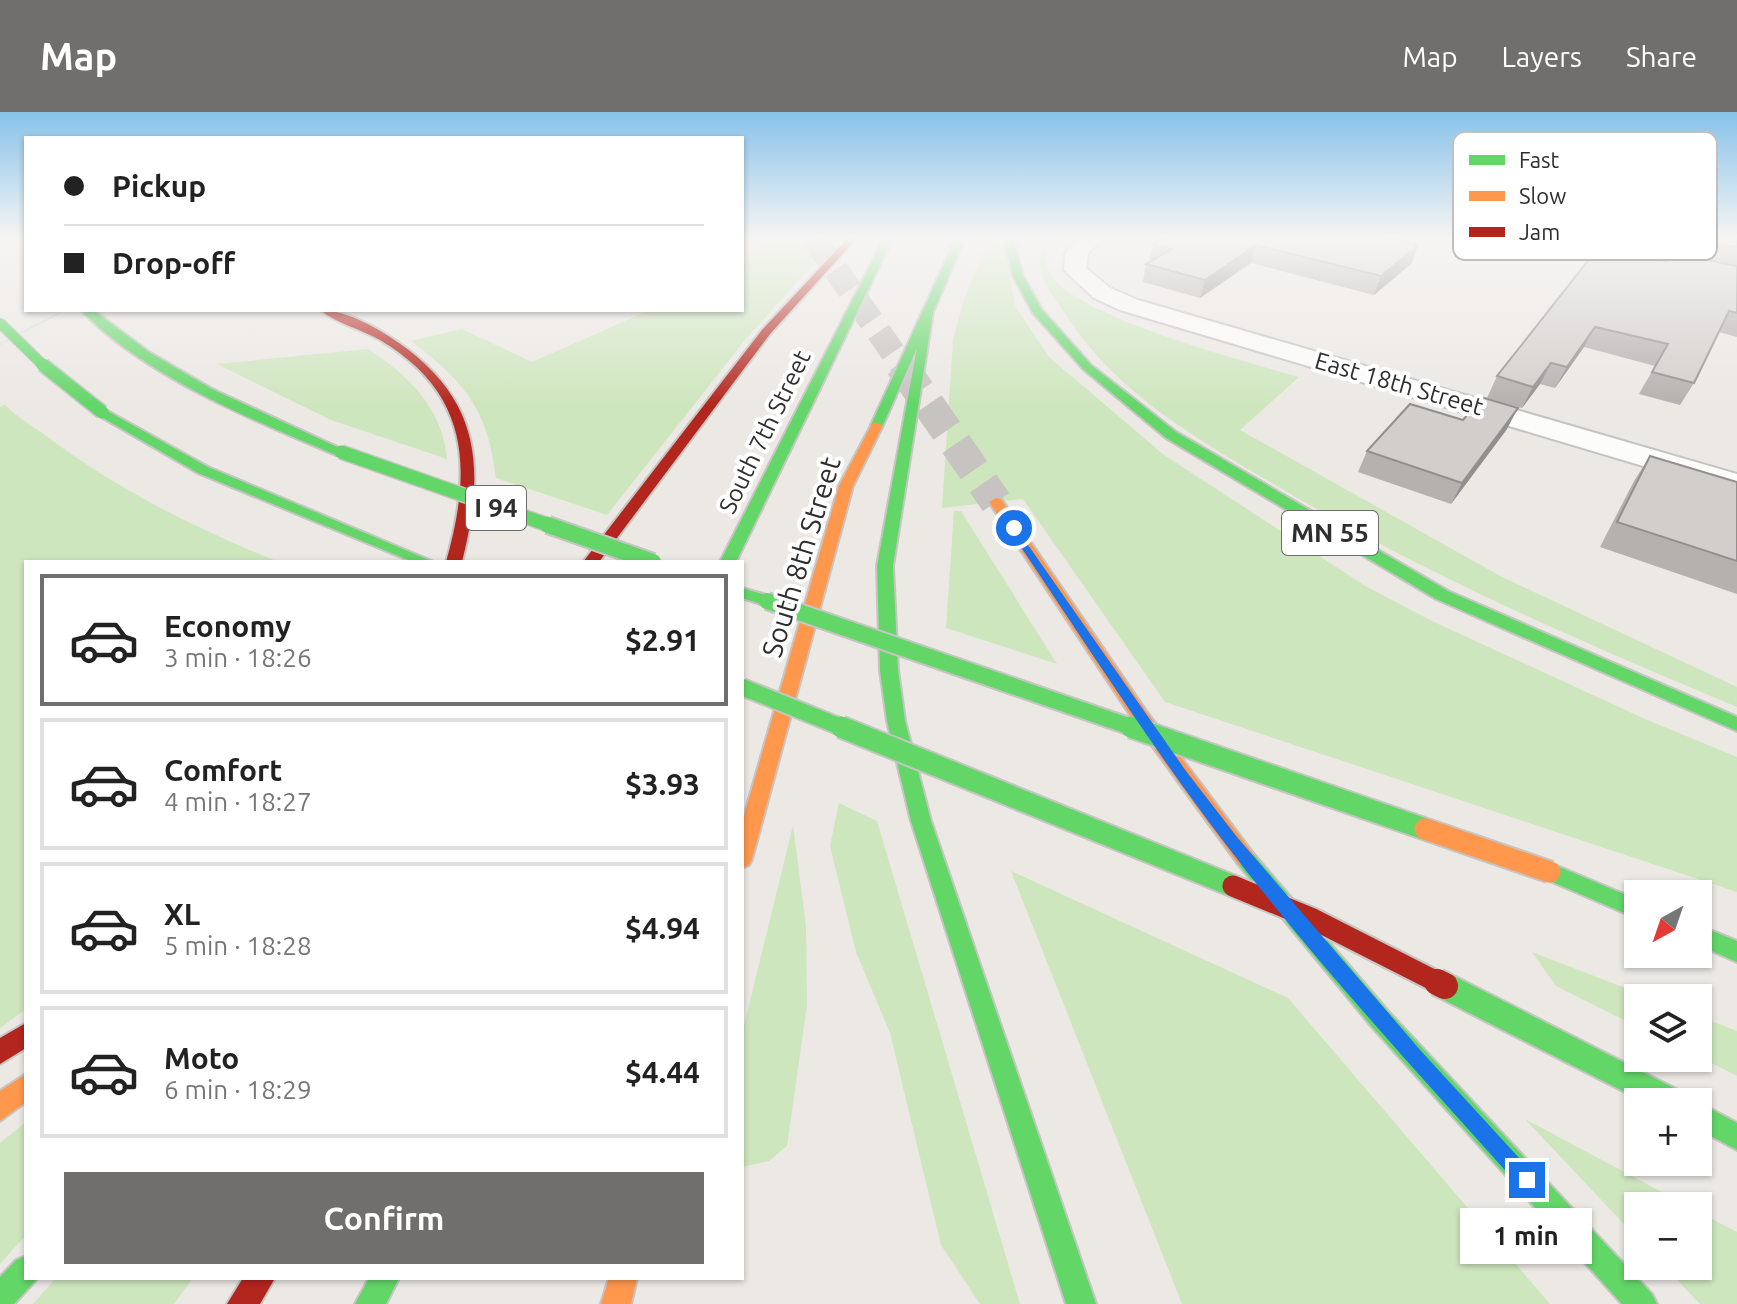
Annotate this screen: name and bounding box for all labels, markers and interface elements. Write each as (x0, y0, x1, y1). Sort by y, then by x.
text: Map (40, 35, 117, 77)
text: Map (1402, 41, 1458, 72)
text: Layers (1502, 41, 1582, 72)
text: Share (1626, 41, 1697, 72)
legend (1453, 132, 1717, 260)
text: Fast (1519, 147, 1560, 172)
text: Pickup (112, 169, 206, 203)
text: Slow (1519, 183, 1566, 208)
text: Jam (1519, 219, 1560, 244)
text: Drop-off (112, 246, 235, 280)
street label: South 7th Street (713, 345, 816, 518)
street label: East 18th Street (1312, 347, 1487, 421)
street label: South 8th Street (755, 453, 846, 661)
road number: I 94 (466, 486, 526, 530)
route start (996, 510, 1032, 546)
road number: MN 55 (1282, 511, 1378, 555)
icon: car (68, 604, 140, 676)
text: Economy (164, 609, 291, 643)
text: $2.91 (625, 623, 700, 657)
text: 3 min · 18:26 (164, 643, 312, 672)
icon: car (68, 748, 140, 820)
text: Comfort (164, 753, 282, 787)
text: $3.93 (625, 767, 700, 801)
text: 4 min · 18:27 (164, 787, 312, 816)
north arrow (1624, 880, 1712, 968)
map controls (1624, 880, 1712, 1280)
icon: car (68, 892, 140, 964)
text: XL (164, 897, 200, 931)
text: $4.94 (625, 911, 700, 945)
text: 5 min · 18:28 (164, 931, 312, 960)
button: layers (1624, 984, 1712, 1072)
icon: car (68, 1036, 140, 1108)
text: Moto (164, 1041, 239, 1075)
text: $4.44 (625, 1055, 700, 1089)
text: 6 min · 18:29 (164, 1075, 312, 1104)
button: + (1624, 1088, 1712, 1176)
route end (1509, 1162, 1545, 1198)
button: Confirm (64, 1172, 704, 1264)
button: − (1624, 1192, 1712, 1280)
callout: 1 min (1461, 1208, 1593, 1264)
text: 1 min (1493, 1221, 1559, 1250)

